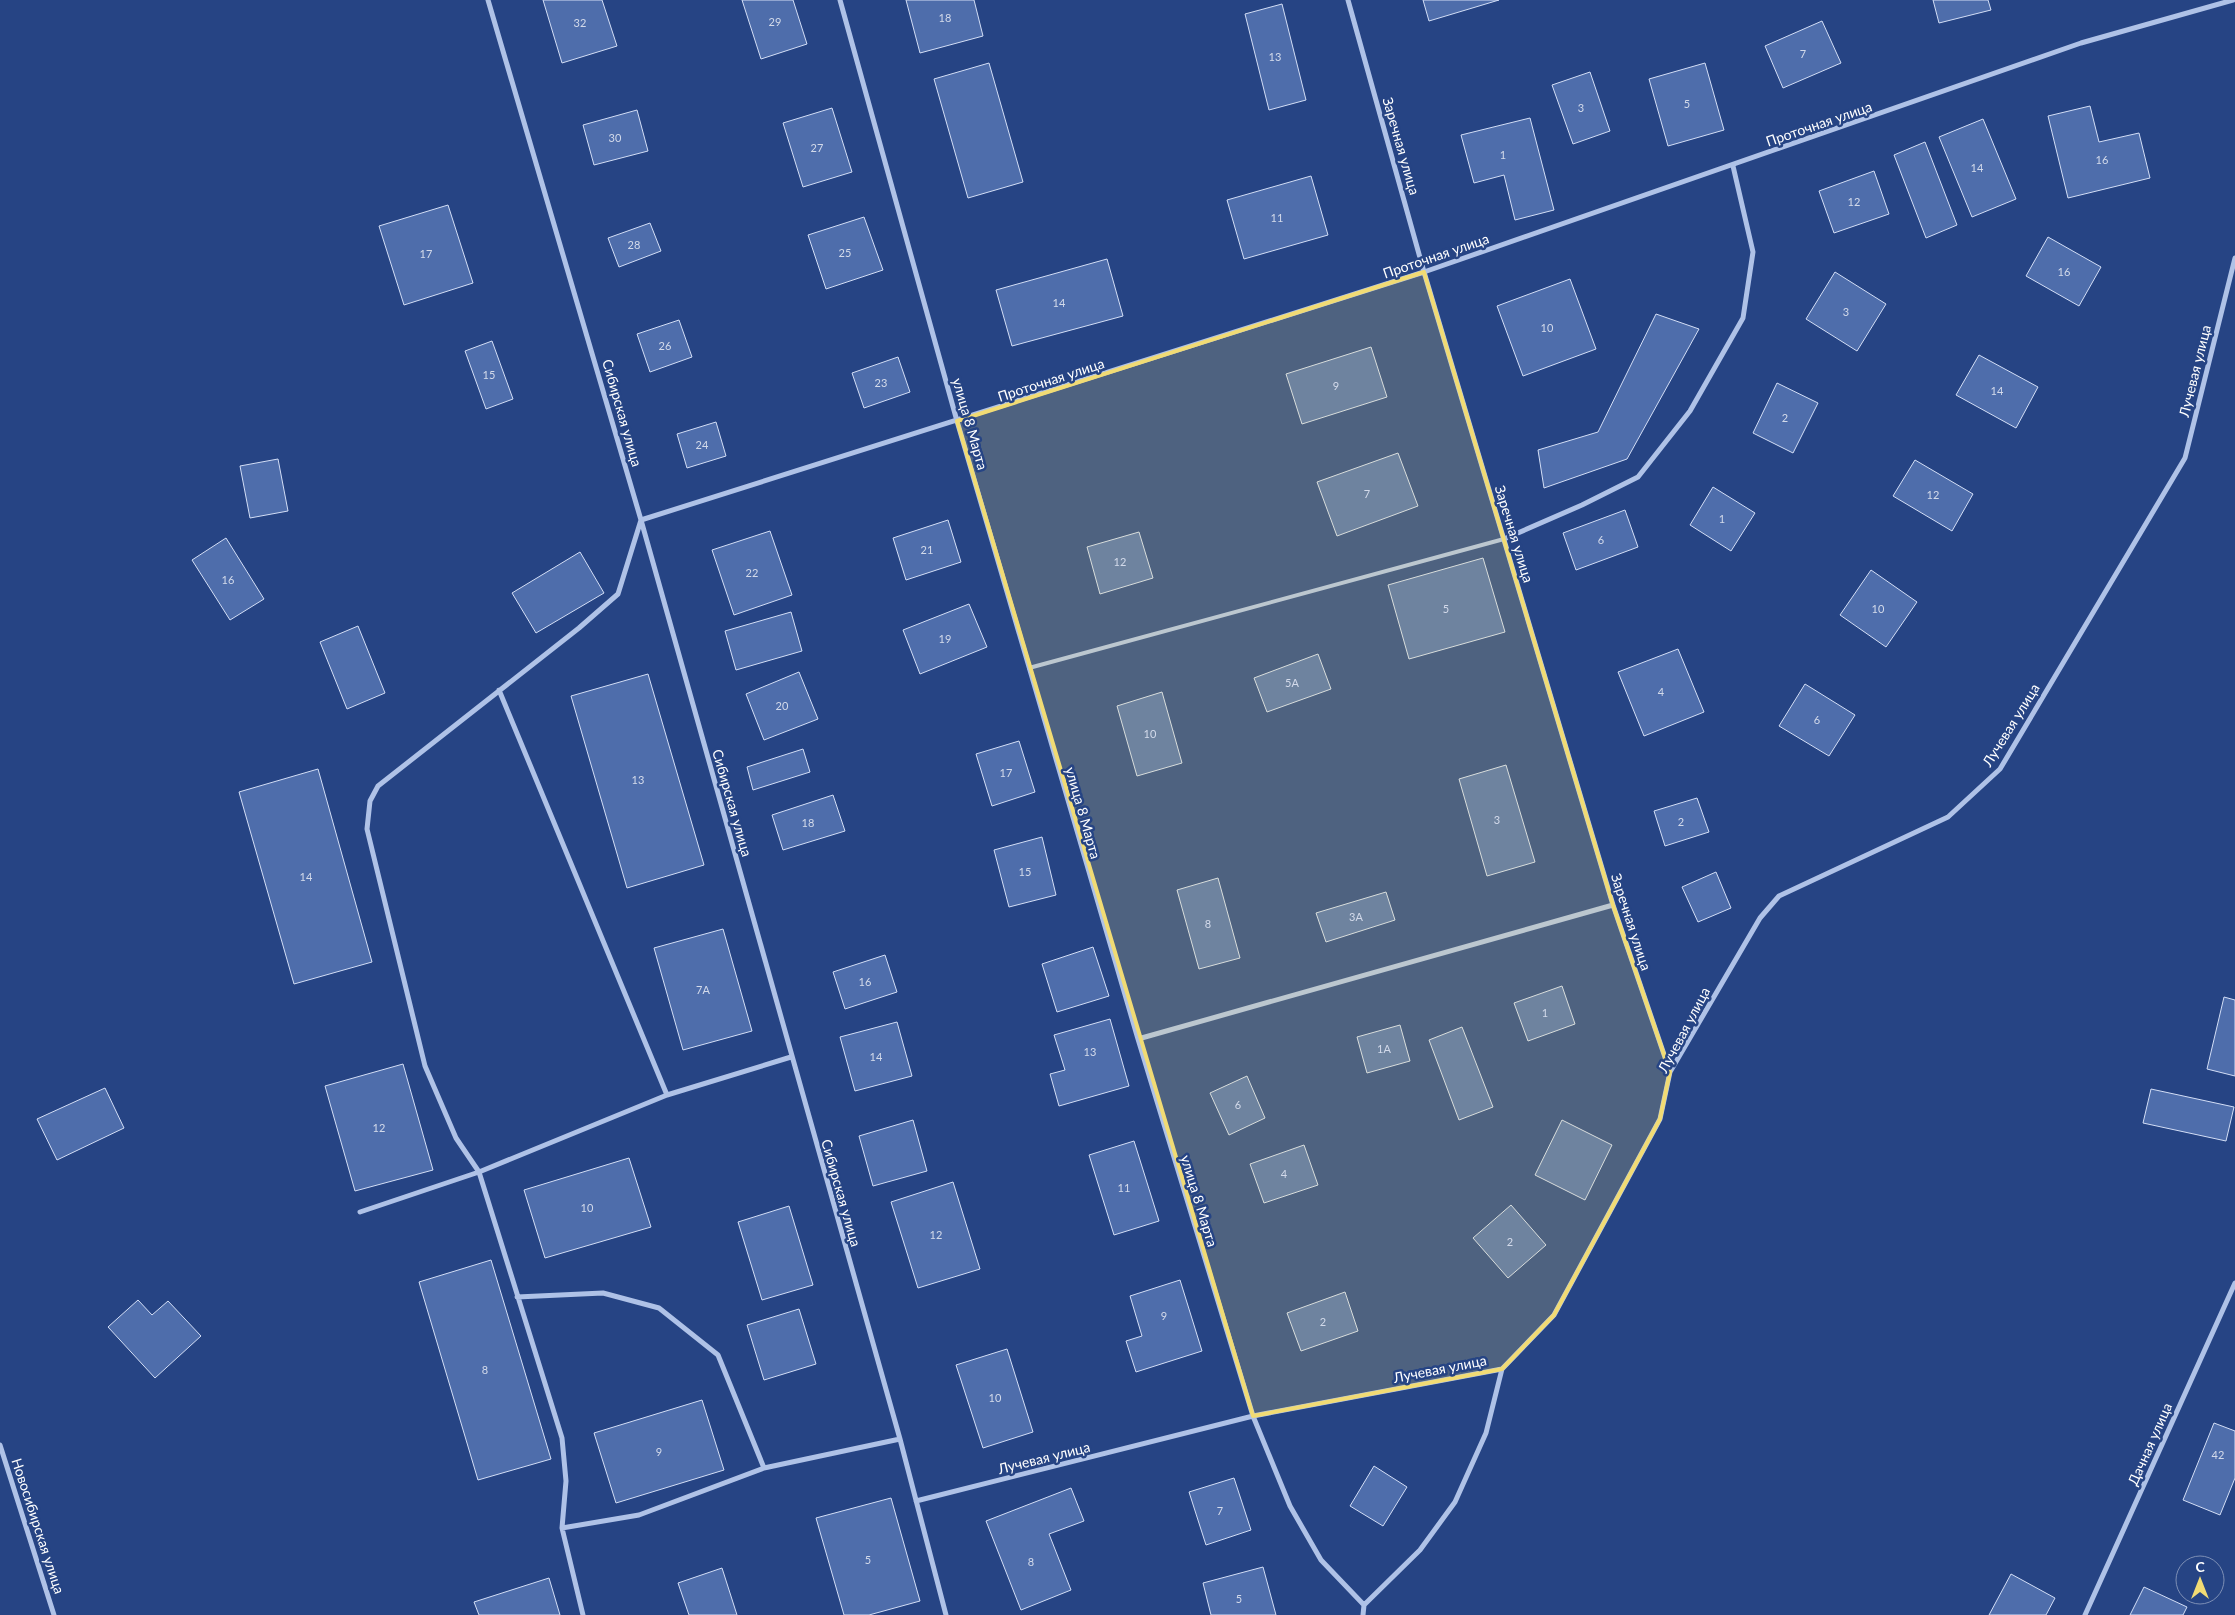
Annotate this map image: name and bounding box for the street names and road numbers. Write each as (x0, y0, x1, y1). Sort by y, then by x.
street label: Заречная улица (1379, 95, 1424, 197)
street label: Проточная улица (1763, 97, 1874, 150)
street label: Проточная улица (1380, 229, 1491, 282)
street label: Лучевая улица (2175, 323, 2214, 420)
street label: Проточная улица (995, 354, 1106, 405)
street label: Сибирская улица (599, 357, 646, 469)
street label: улица 8 Марта (949, 376, 992, 472)
street label: Заречная улица (1492, 483, 1537, 585)
street label: Лучевая улица (1978, 680, 2043, 770)
street label: Сибирская улица (709, 747, 756, 859)
street label: улица 8 Марта (1062, 765, 1105, 861)
street label: Заречная улица (1608, 871, 1655, 972)
street label: Лучевая улица (1653, 984, 1713, 1076)
street label: Сибирская улица (818, 1137, 865, 1249)
street label: улица 8 Марта (1177, 1153, 1221, 1249)
street label: Лучевая улица (1391, 1351, 1488, 1386)
street label: Дачная улица (2124, 1400, 2175, 1488)
street label: Лучевая улица (995, 1438, 1092, 1477)
street label: Новосибирская улица (8, 1456, 68, 1596)

